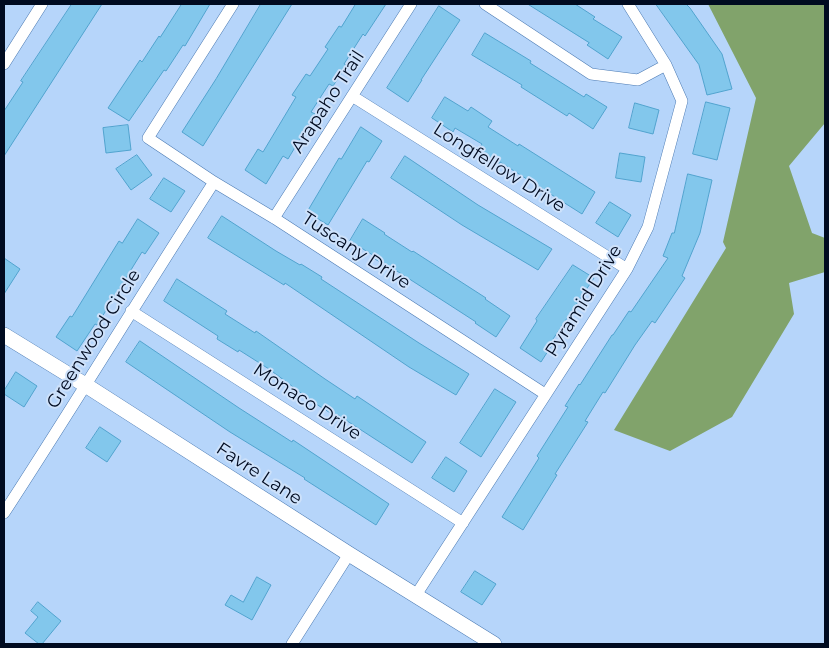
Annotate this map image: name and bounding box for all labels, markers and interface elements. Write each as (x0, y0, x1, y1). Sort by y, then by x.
street label: Arapaho Trail (287, 47, 369, 157)
street label: Longfellow Drive (429, 119, 569, 217)
street label: Tuscany Drive (298, 208, 414, 294)
street label: Pyramid Drive (541, 241, 627, 361)
street label: Greenwood Circle (42, 265, 146, 413)
street label: Monaco Drive (249, 359, 365, 445)
street label: Favre Lane (212, 438, 306, 510)

